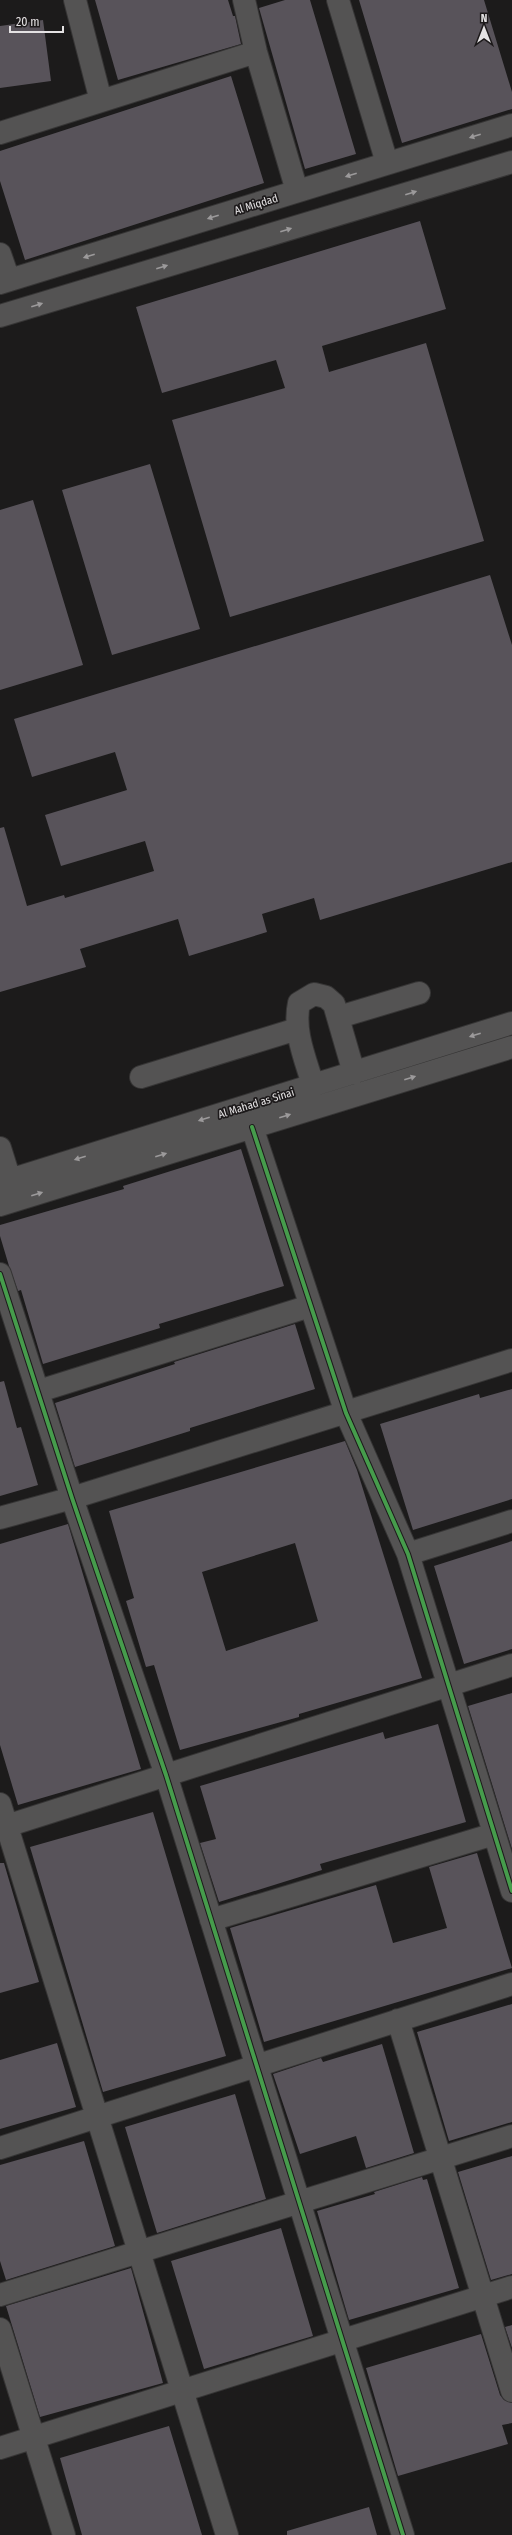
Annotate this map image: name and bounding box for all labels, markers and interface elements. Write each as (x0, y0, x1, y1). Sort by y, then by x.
scale bar (10, 8, 63, 34)
north arrow (464, 8, 504, 48)
text: N (481, 12, 487, 25)
text: 20 m (16, 15, 40, 29)
one-way arrow (468, 133, 480, 139)
one-way arrow (344, 172, 356, 178)
one-way arrow (405, 189, 417, 195)
street label: Al Miqdad (233, 192, 280, 217)
one-way arrow (207, 214, 219, 220)
one-way arrow (281, 227, 293, 233)
one-way arrow (82, 253, 94, 259)
one-way arrow (156, 264, 168, 270)
one-way arrow (32, 302, 44, 308)
one-way arrow (468, 1032, 480, 1038)
one-way arrow (404, 1075, 416, 1081)
street label: Al Mahad as Sinai (217, 1086, 296, 1121)
one-way arrow (280, 1113, 292, 1119)
one-way arrow (197, 1116, 209, 1122)
one-way arrow (156, 1152, 168, 1158)
one-way arrow (73, 1155, 85, 1161)
one-way arrow (32, 1191, 44, 1197)

